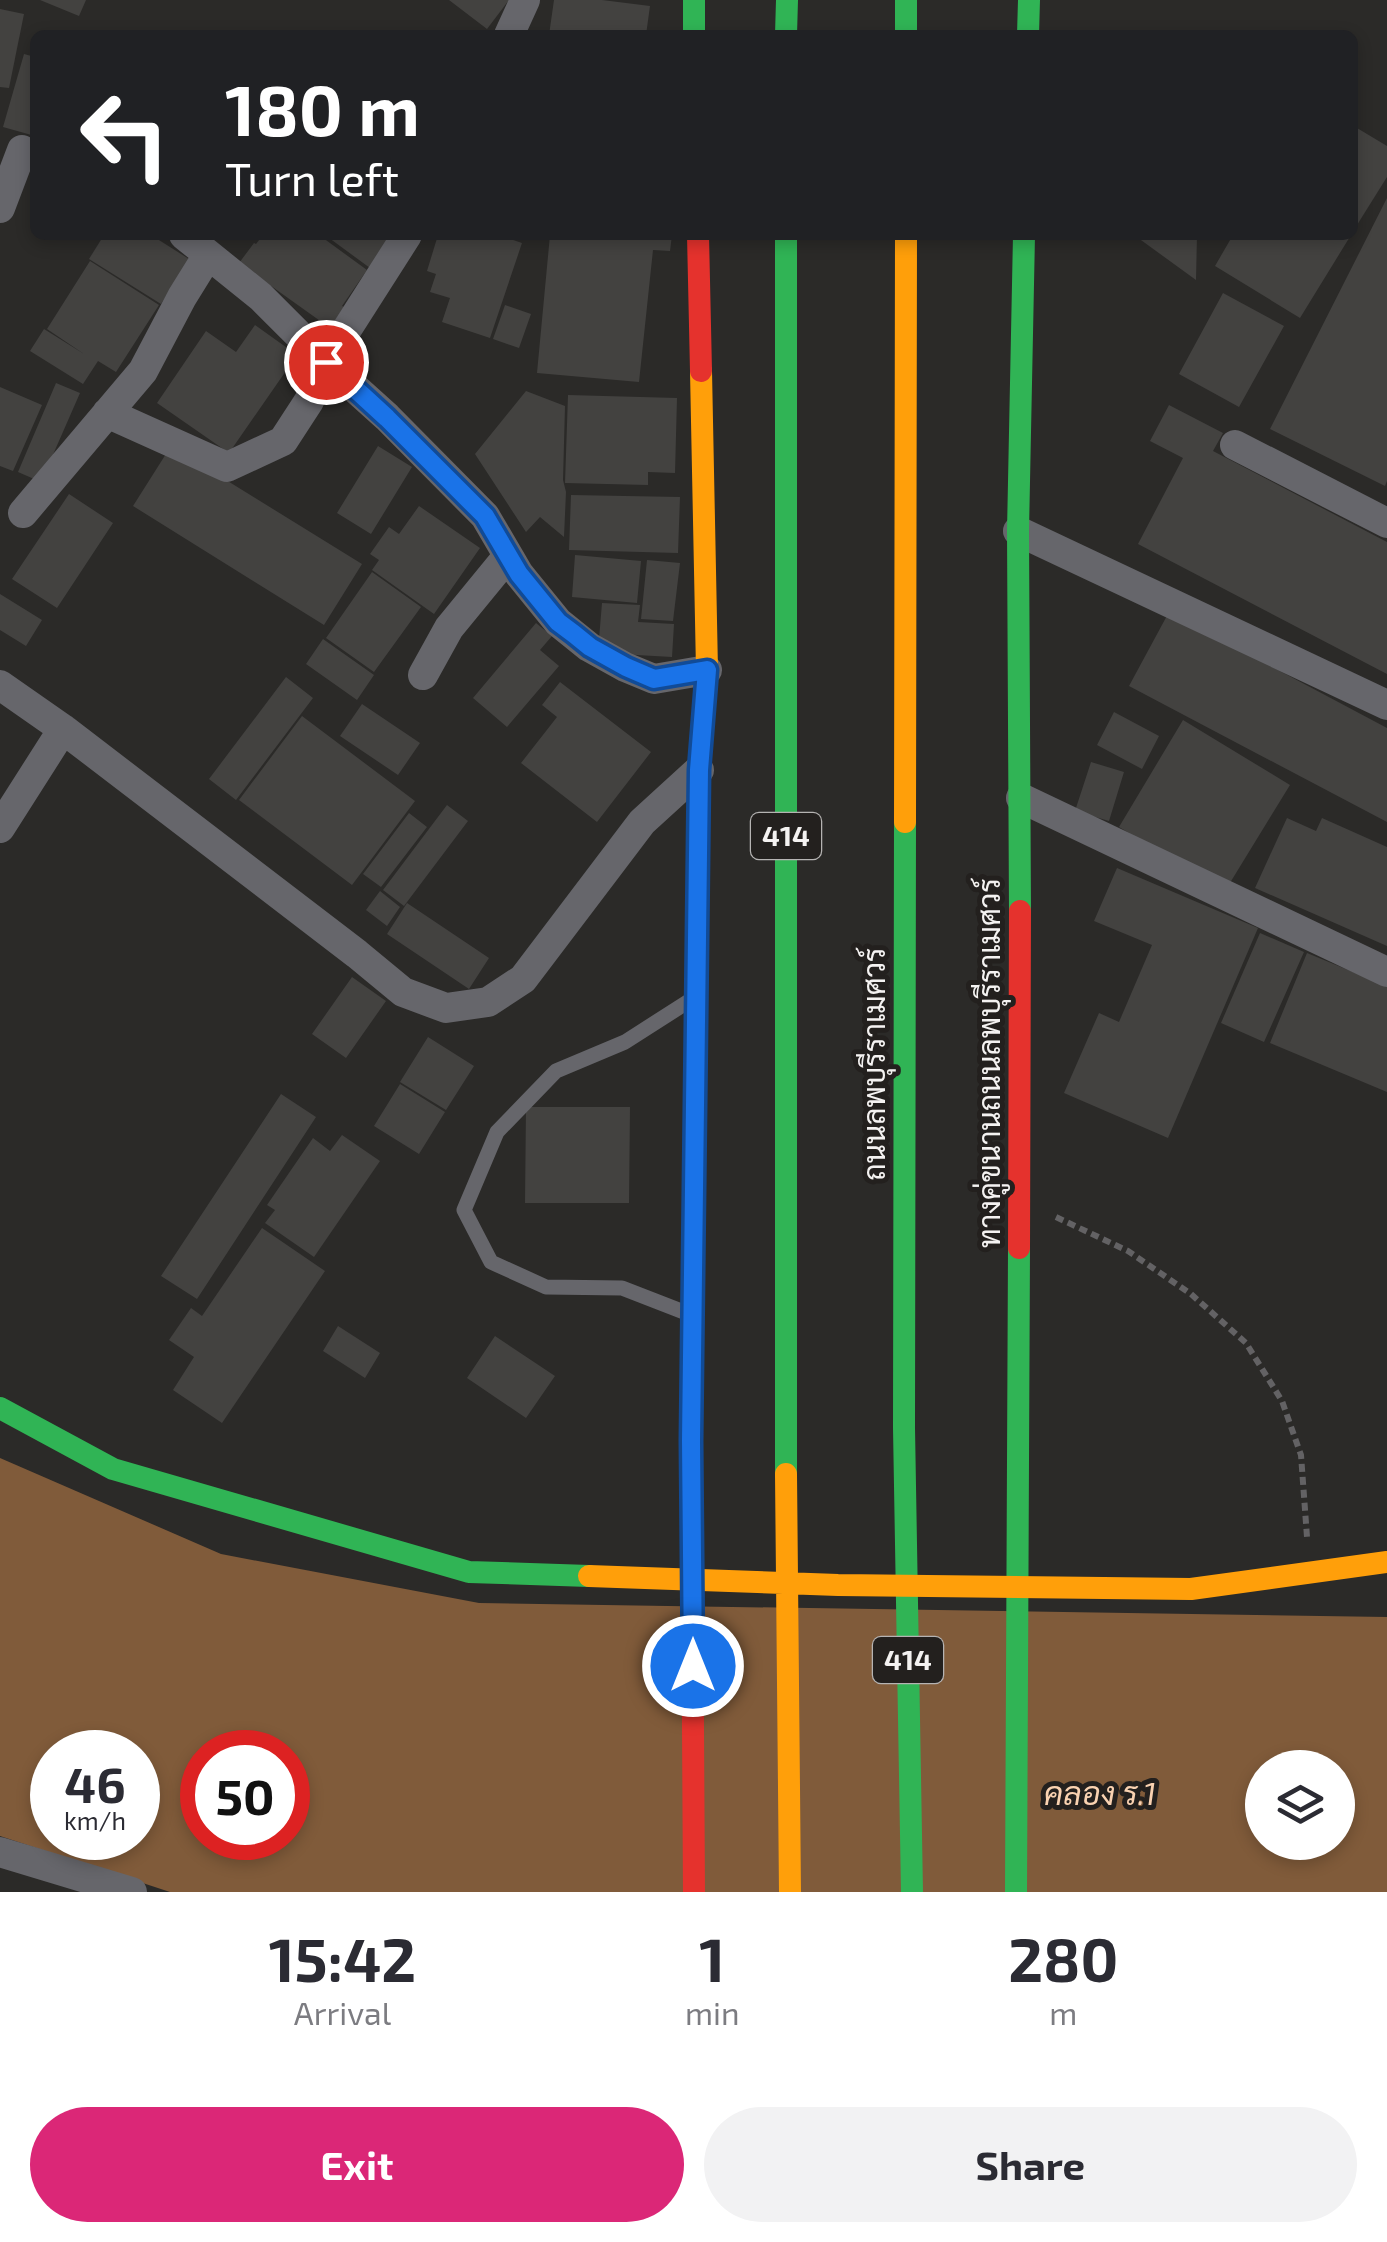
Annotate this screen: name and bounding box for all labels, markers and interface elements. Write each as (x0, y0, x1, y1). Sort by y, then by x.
text: 180 m (225, 66, 420, 150)
icon: left (60, 70, 190, 200)
text: Turn left (225, 151, 399, 205)
pin (284, 320, 369, 405)
icon: arrive (299, 335, 354, 390)
road number: 414 (751, 813, 821, 859)
street label: ทางคู่ขนานถนนลพบุรีราเมศวร์ (970, 878, 1011, 1248)
street label: ถนนลพบุรีราเมศวร์ (855, 947, 896, 1181)
position arrow (641, 1614, 745, 1718)
road number: 414 (873, 1637, 943, 1683)
speed limit sign: 50 (180, 1730, 310, 1860)
map controls (1245, 1750, 1355, 1860)
button: layers (1245, 1750, 1355, 1860)
text: 46 (64, 1753, 126, 1813)
water label: คลอง ร.1 (1044, 1773, 1156, 1811)
text: km/h (64, 1805, 126, 1835)
text: 15:42 (269, 1922, 416, 1994)
text: 1 (699, 1922, 725, 1994)
text: 280 (1008, 1922, 1118, 1994)
text: Arrival (294, 1993, 391, 2031)
text: min (685, 1993, 739, 2031)
text: m (1049, 1993, 1077, 2031)
button: Exit (30, 2107, 684, 2222)
button: Share (704, 2107, 1357, 2222)

